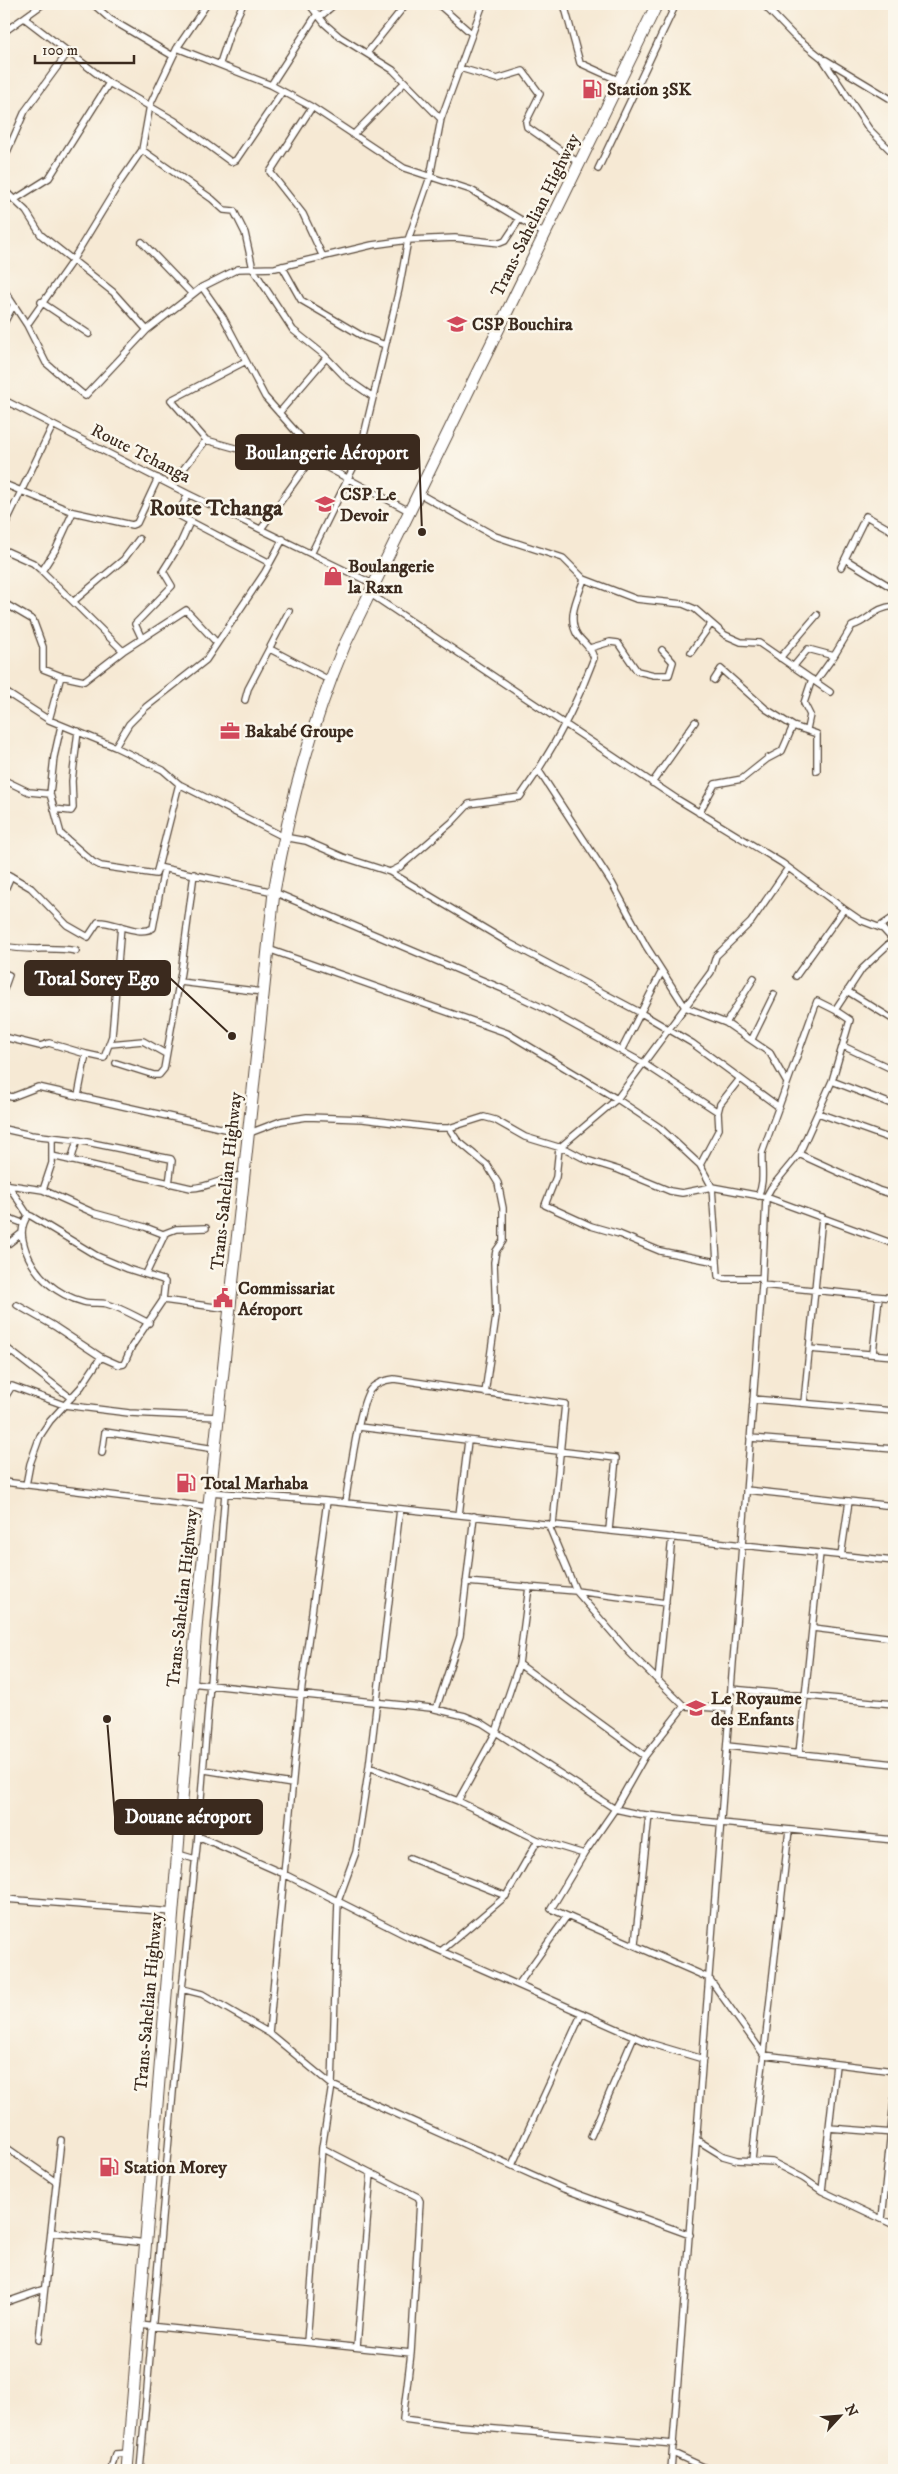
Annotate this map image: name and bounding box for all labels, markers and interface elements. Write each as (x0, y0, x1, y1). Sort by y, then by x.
scale bar (35, 32, 134, 64)
text: 100 m (42, 41, 78, 60)
fuel station icon: Station 3SK (581, 78, 603, 100)
place label: Station 3SK (607, 79, 691, 101)
street label: Trans-Sahelian Highway (487, 130, 585, 301)
school or university icon: CSP Bouchira (446, 313, 468, 335)
place label: CSP Bouchira (472, 314, 573, 336)
street label: Route Tchanga (87, 419, 194, 489)
callout: Boulangerie Aéroport (236, 435, 419, 469)
text: Boulangerie Aéroport (245, 442, 410, 465)
place label: CSP Le Devoir (340, 484, 397, 527)
school or university icon: CSP Le Devoir (314, 493, 336, 515)
district label: Route Tchanga (149, 495, 283, 522)
place label: Boulangerie la Raxn (347, 556, 435, 599)
shop icon: Boulangerie la Raxn (322, 565, 344, 587)
office icon: Bakabé Groupe (219, 720, 241, 742)
place label: Bakabé Groupe (245, 721, 354, 743)
callout: Total Sorey Ego (25, 961, 170, 995)
text: Total Sorey Ego (34, 968, 159, 991)
street label: Trans-Sahelian Highway (207, 1090, 247, 1271)
place label: Commissariat Aéroport (237, 1278, 335, 1321)
public building icon: Commissariat Aéroport (212, 1287, 234, 1309)
fuel station icon: Total Marhaba (175, 1472, 197, 1494)
place label: Total Marhaba (200, 1473, 308, 1495)
street label: Trans-Sahelian Highway (163, 1507, 203, 1688)
place label: Le Royaume des Enfants (711, 1688, 802, 1731)
school or university icon: Le Royaume des Enfants (685, 1697, 707, 1719)
callout: Douane aéroport (115, 1800, 262, 1834)
text: Douane aéroport (125, 1806, 252, 1829)
street label: Trans-Sahelian Highway (130, 1911, 168, 2092)
fuel station icon: Station Morey (98, 2156, 120, 2178)
place label: Station Morey (124, 2157, 227, 2179)
north arrow (816, 2392, 866, 2442)
text: N (840, 2402, 862, 2420)

